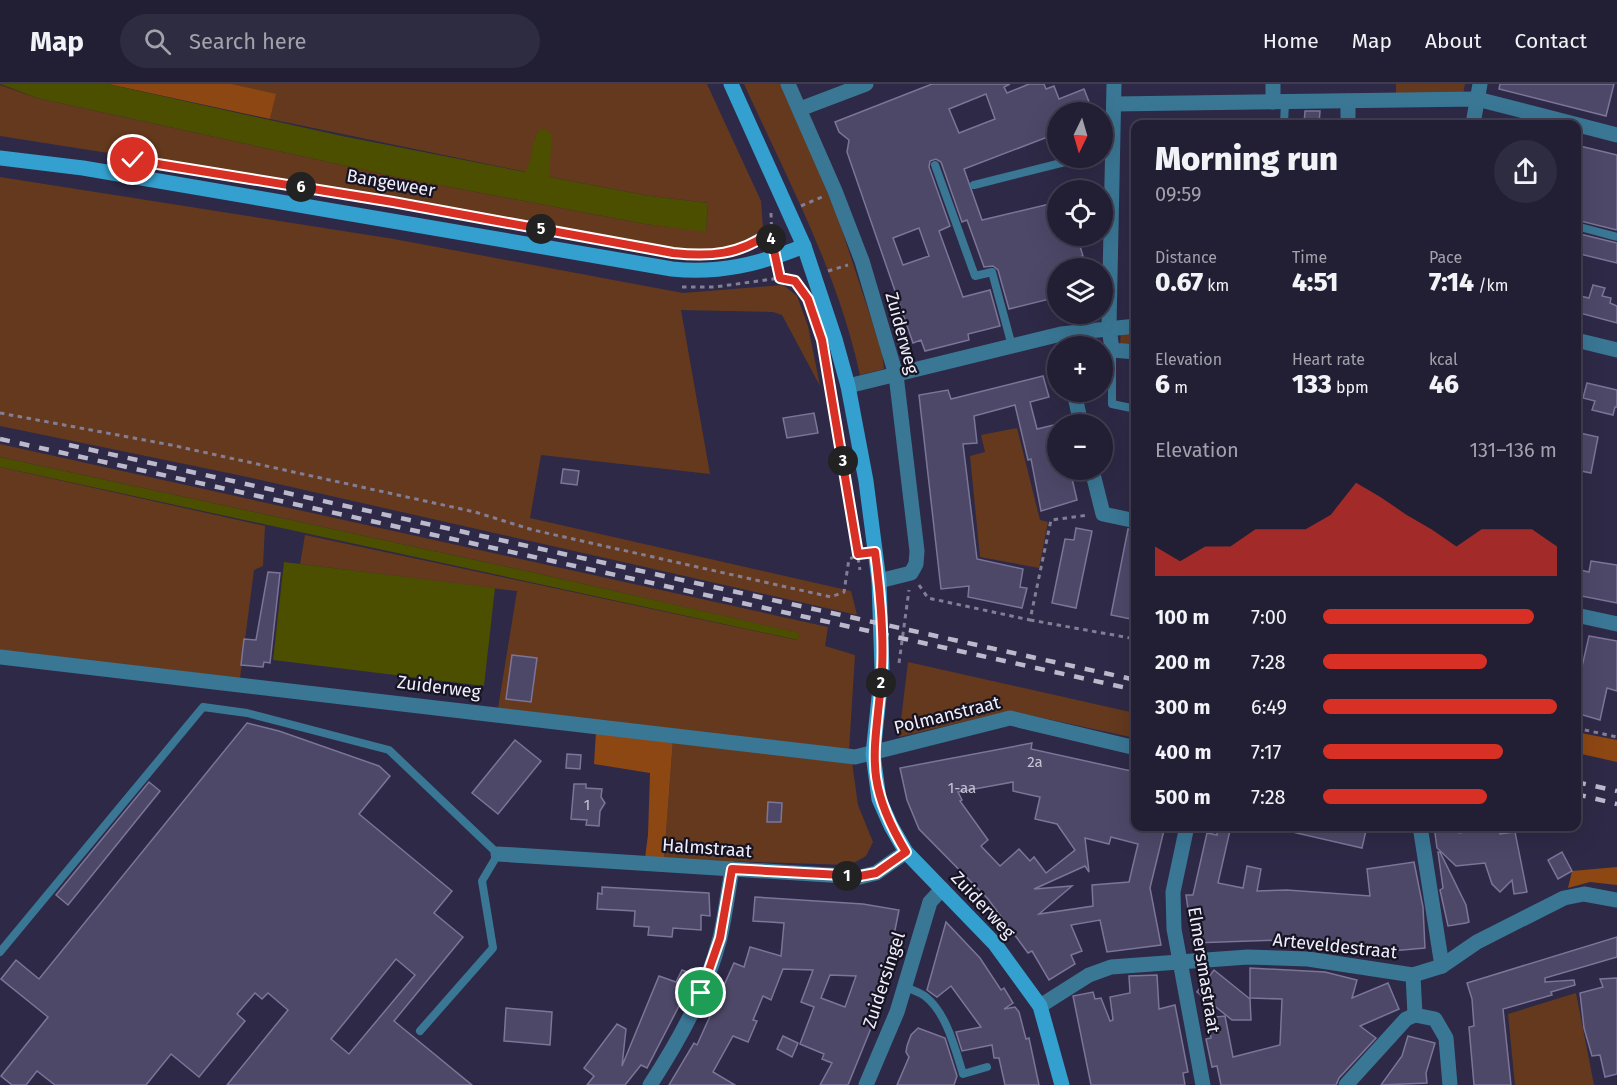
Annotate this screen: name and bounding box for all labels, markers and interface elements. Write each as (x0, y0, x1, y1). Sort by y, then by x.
search box (120, 14, 540, 68)
text: Map (30, 25, 84, 58)
icon: search (141, 25, 174, 58)
text: Search here (189, 28, 307, 55)
text: Home (1263, 28, 1319, 54)
text: Map (1352, 28, 1392, 54)
text: About (1425, 28, 1482, 54)
text: Contact (1515, 28, 1587, 54)
north arrow (1047, 102, 1113, 168)
map controls (1047, 102, 1113, 480)
pin (107, 134, 158, 185)
text: Morning run (1155, 139, 1338, 179)
button: share (1494, 140, 1557, 203)
icon: check (116, 143, 149, 176)
street label: Bangeweer (345, 164, 437, 202)
pin: 6 (286, 172, 316, 202)
text: 6 (296, 177, 306, 196)
button: locate (1047, 180, 1113, 246)
text: 09:59 (1155, 182, 1202, 206)
pin: 5 (526, 214, 556, 244)
text: 5 (537, 219, 545, 238)
pin: 4 (756, 224, 786, 254)
text: 4 (766, 229, 776, 248)
text: Distance (1155, 248, 1217, 267)
text: Time (1292, 248, 1327, 267)
text: Pace (1429, 248, 1462, 267)
button: layers (1047, 258, 1113, 324)
text: 0.67 (1155, 267, 1203, 298)
text: 4:51 (1292, 267, 1338, 298)
text: 7:14 (1429, 267, 1474, 298)
text: km (1203, 276, 1229, 295)
text: /km (1474, 276, 1508, 295)
street label: Zuiderweg (880, 289, 924, 377)
button: + (1047, 336, 1113, 402)
text: Elevation (1155, 350, 1222, 369)
text: Heart rate (1292, 350, 1365, 369)
text: kcal (1429, 350, 1458, 369)
text: 6 (1155, 369, 1170, 400)
text: 133 (1292, 369, 1332, 400)
text: 46 (1429, 369, 1459, 400)
text: m (1170, 378, 1188, 397)
text: bpm (1332, 378, 1369, 397)
button: − (1047, 414, 1113, 480)
text: Elevation (1155, 438, 1239, 462)
text: 131–136 m (1469, 438, 1557, 462)
pin: 3 (828, 446, 858, 476)
text: 3 (839, 451, 847, 470)
text: 100 m (1155, 605, 1209, 629)
text: 7:00 (1251, 605, 1287, 629)
text: 200 m (1155, 650, 1210, 674)
text: 7:28 (1251, 650, 1286, 674)
pin: 2 (866, 668, 896, 698)
street label: Zuiderweg (396, 671, 483, 703)
text: 2 (877, 673, 885, 692)
street label: Polmanstraat (892, 691, 1003, 739)
text: 300 m (1155, 695, 1210, 719)
text: 6:49 (1251, 695, 1287, 719)
text: 400 m (1155, 740, 1211, 764)
text: 7:17 (1251, 740, 1281, 764)
house number: 2a (1027, 753, 1043, 771)
house number: 1-aa (948, 779, 976, 797)
text: 500 m (1155, 785, 1211, 809)
text: 7:28 (1251, 785, 1286, 809)
house number: 1 (584, 796, 590, 814)
street label: Halmstraat (661, 834, 753, 862)
pin: 1 (832, 861, 862, 891)
text: 1 (843, 866, 851, 885)
street label: Zuiderweg (946, 867, 1020, 944)
street label: Elmersmastraat (1183, 905, 1225, 1035)
street label: Zuidersingel (858, 929, 910, 1031)
street label: Arteveldestraat (1272, 929, 1399, 964)
pin (675, 967, 726, 1018)
icon: arrive (684, 976, 717, 1009)

